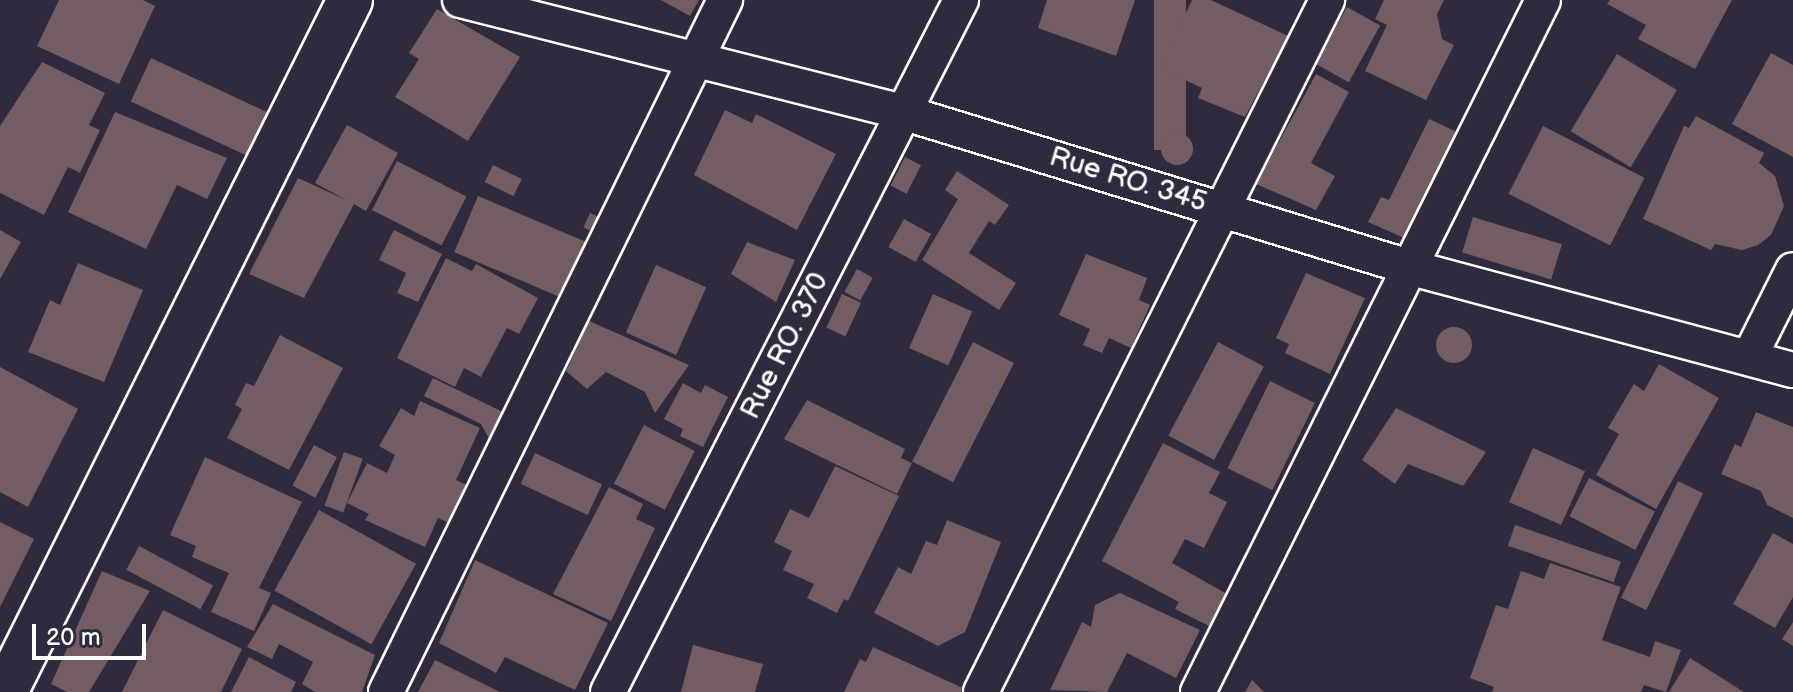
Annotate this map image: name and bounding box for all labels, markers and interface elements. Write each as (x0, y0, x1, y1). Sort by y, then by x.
street label: Rue RO. 345 (1045, 140, 1211, 220)
street label: Rue RO. 370 (734, 267, 836, 425)
scale bar (36, 608, 150, 658)
text: 20 m (46, 623, 101, 652)

